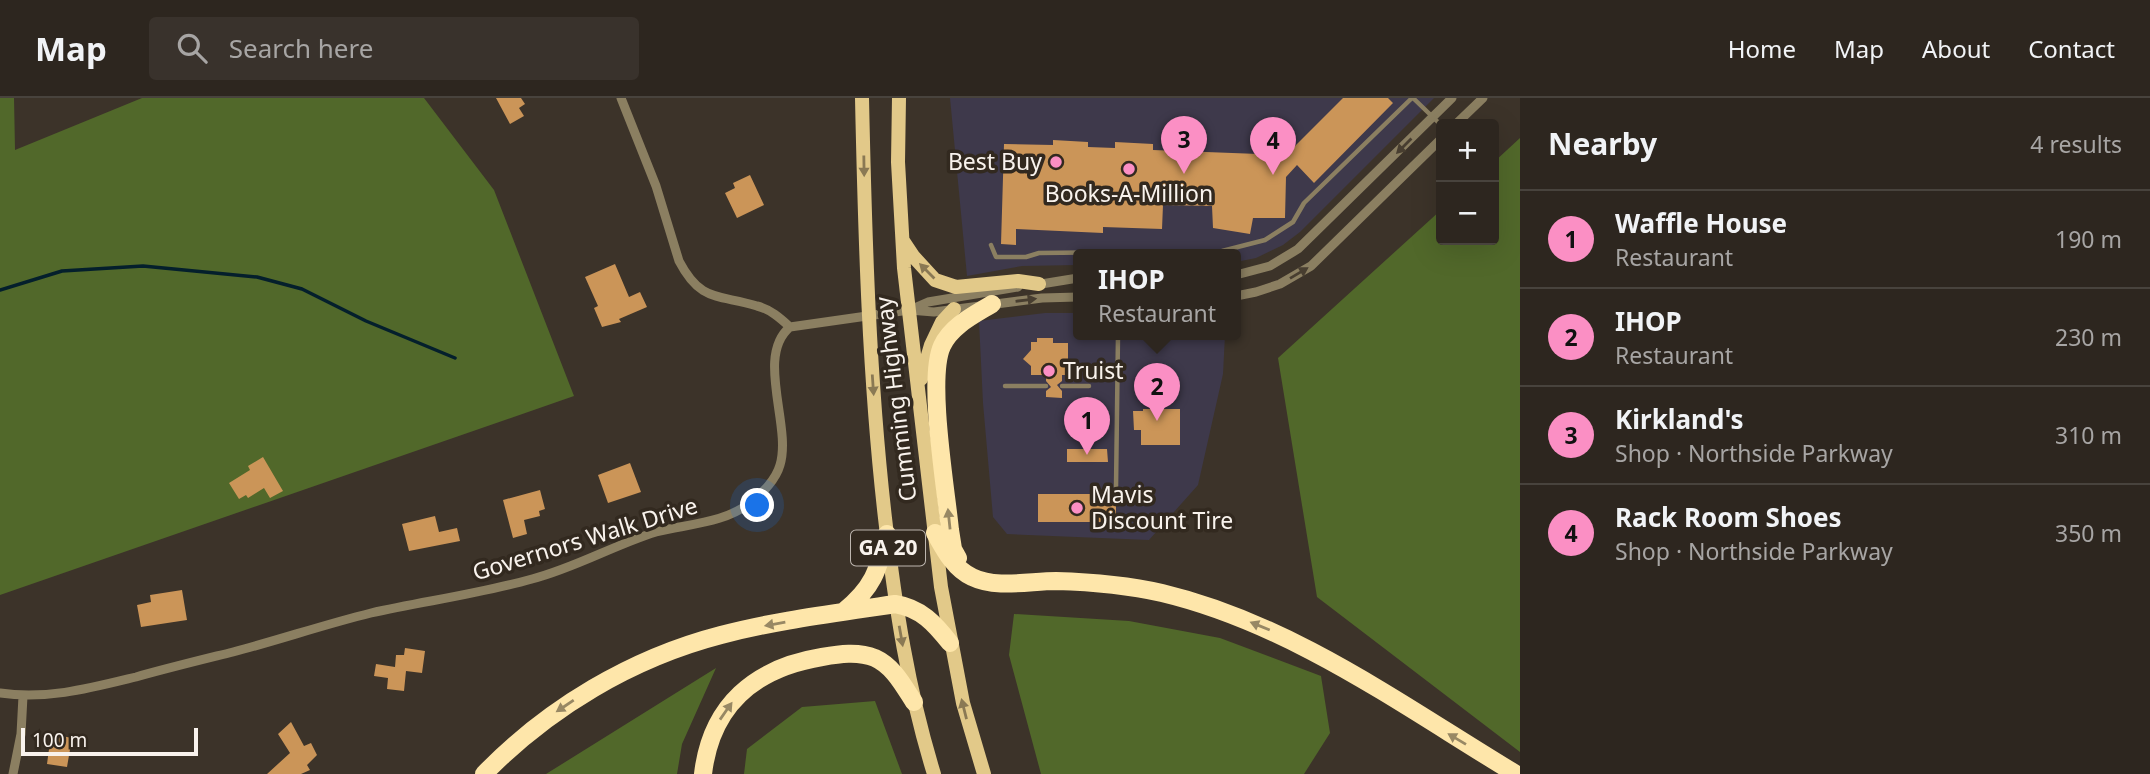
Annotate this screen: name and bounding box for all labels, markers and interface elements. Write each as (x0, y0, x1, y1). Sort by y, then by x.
search box (149, 17, 639, 80)
text: Map (35, 26, 107, 71)
icon: search (173, 29, 211, 67)
text: Search here (229, 30, 373, 66)
text: Home (1728, 32, 1796, 65)
text: Map (1834, 32, 1884, 65)
text: About (1922, 32, 1990, 65)
text: Contact (2028, 32, 2115, 65)
pin: 3 (1161, 116, 1207, 174)
pin: 4 (1250, 117, 1296, 175)
map controls (1436, 119, 1499, 245)
button: + (1436, 119, 1499, 182)
text: Nearby (1548, 123, 1657, 164)
text: 4 results (2030, 128, 2122, 160)
one-way arrow (1395, 137, 1412, 154)
place label: Best Buy (948, 145, 1042, 177)
marker: Best Buy (1048, 154, 1064, 170)
one-way arrow (858, 155, 869, 177)
marker: Books-A-Million (1121, 161, 1137, 177)
place label: Books-A-Million (1045, 177, 1213, 209)
button: − (1436, 182, 1499, 245)
text: Waffle House (1615, 205, 1787, 241)
text: 1 (1564, 223, 1578, 255)
text: 190 m (2055, 223, 2122, 255)
text: Restaurant (1615, 241, 1733, 273)
popup (1073, 249, 1241, 340)
text: IHOP (1098, 261, 1165, 297)
one-way arrow (919, 263, 936, 280)
one-way arrow (1290, 267, 1309, 279)
street label: Cumming Highway (867, 295, 923, 503)
one-way arrow (1015, 295, 1037, 306)
text: Restaurant (1098, 297, 1216, 329)
text: IHOP (1615, 303, 1682, 339)
text: 2 (1564, 321, 1578, 353)
text: 230 m (2055, 321, 2122, 353)
text: Restaurant (1615, 339, 1733, 371)
place label: Truist (1063, 354, 1124, 386)
marker: Truist (1041, 363, 1057, 379)
pin: 2 (1134, 363, 1180, 421)
one-way arrow (868, 374, 879, 396)
pin: 1 (1064, 397, 1110, 455)
text: Kirkland's (1615, 401, 1744, 437)
text: 3 (1564, 419, 1578, 451)
text: 310 m (2055, 419, 2122, 451)
text: Shop · Northside Parkway (1615, 437, 1893, 469)
place label: Mavis Discount Tire (1091, 478, 1233, 536)
your location (740, 488, 774, 522)
street label: Governors Walk Drive (468, 489, 701, 588)
text: Rack Room Shoes (1615, 499, 1842, 535)
marker: Mavis Discount Tire (1069, 500, 1085, 516)
one-way arrow (943, 508, 954, 530)
text: 4 (1564, 517, 1578, 549)
text: 350 m (2055, 517, 2122, 549)
road number: GA 20 (851, 531, 925, 566)
text: Shop · Northside Parkway (1615, 535, 1893, 567)
one-way arrow (764, 619, 786, 630)
one-way arrow (1249, 621, 1270, 632)
one-way arrow (896, 625, 907, 647)
one-way arrow (958, 697, 969, 719)
one-way arrow (556, 699, 574, 713)
one-way arrow (719, 702, 733, 720)
scale bar (21, 725, 198, 757)
text: 100 m (32, 727, 87, 753)
one-way arrow (1448, 732, 1467, 745)

